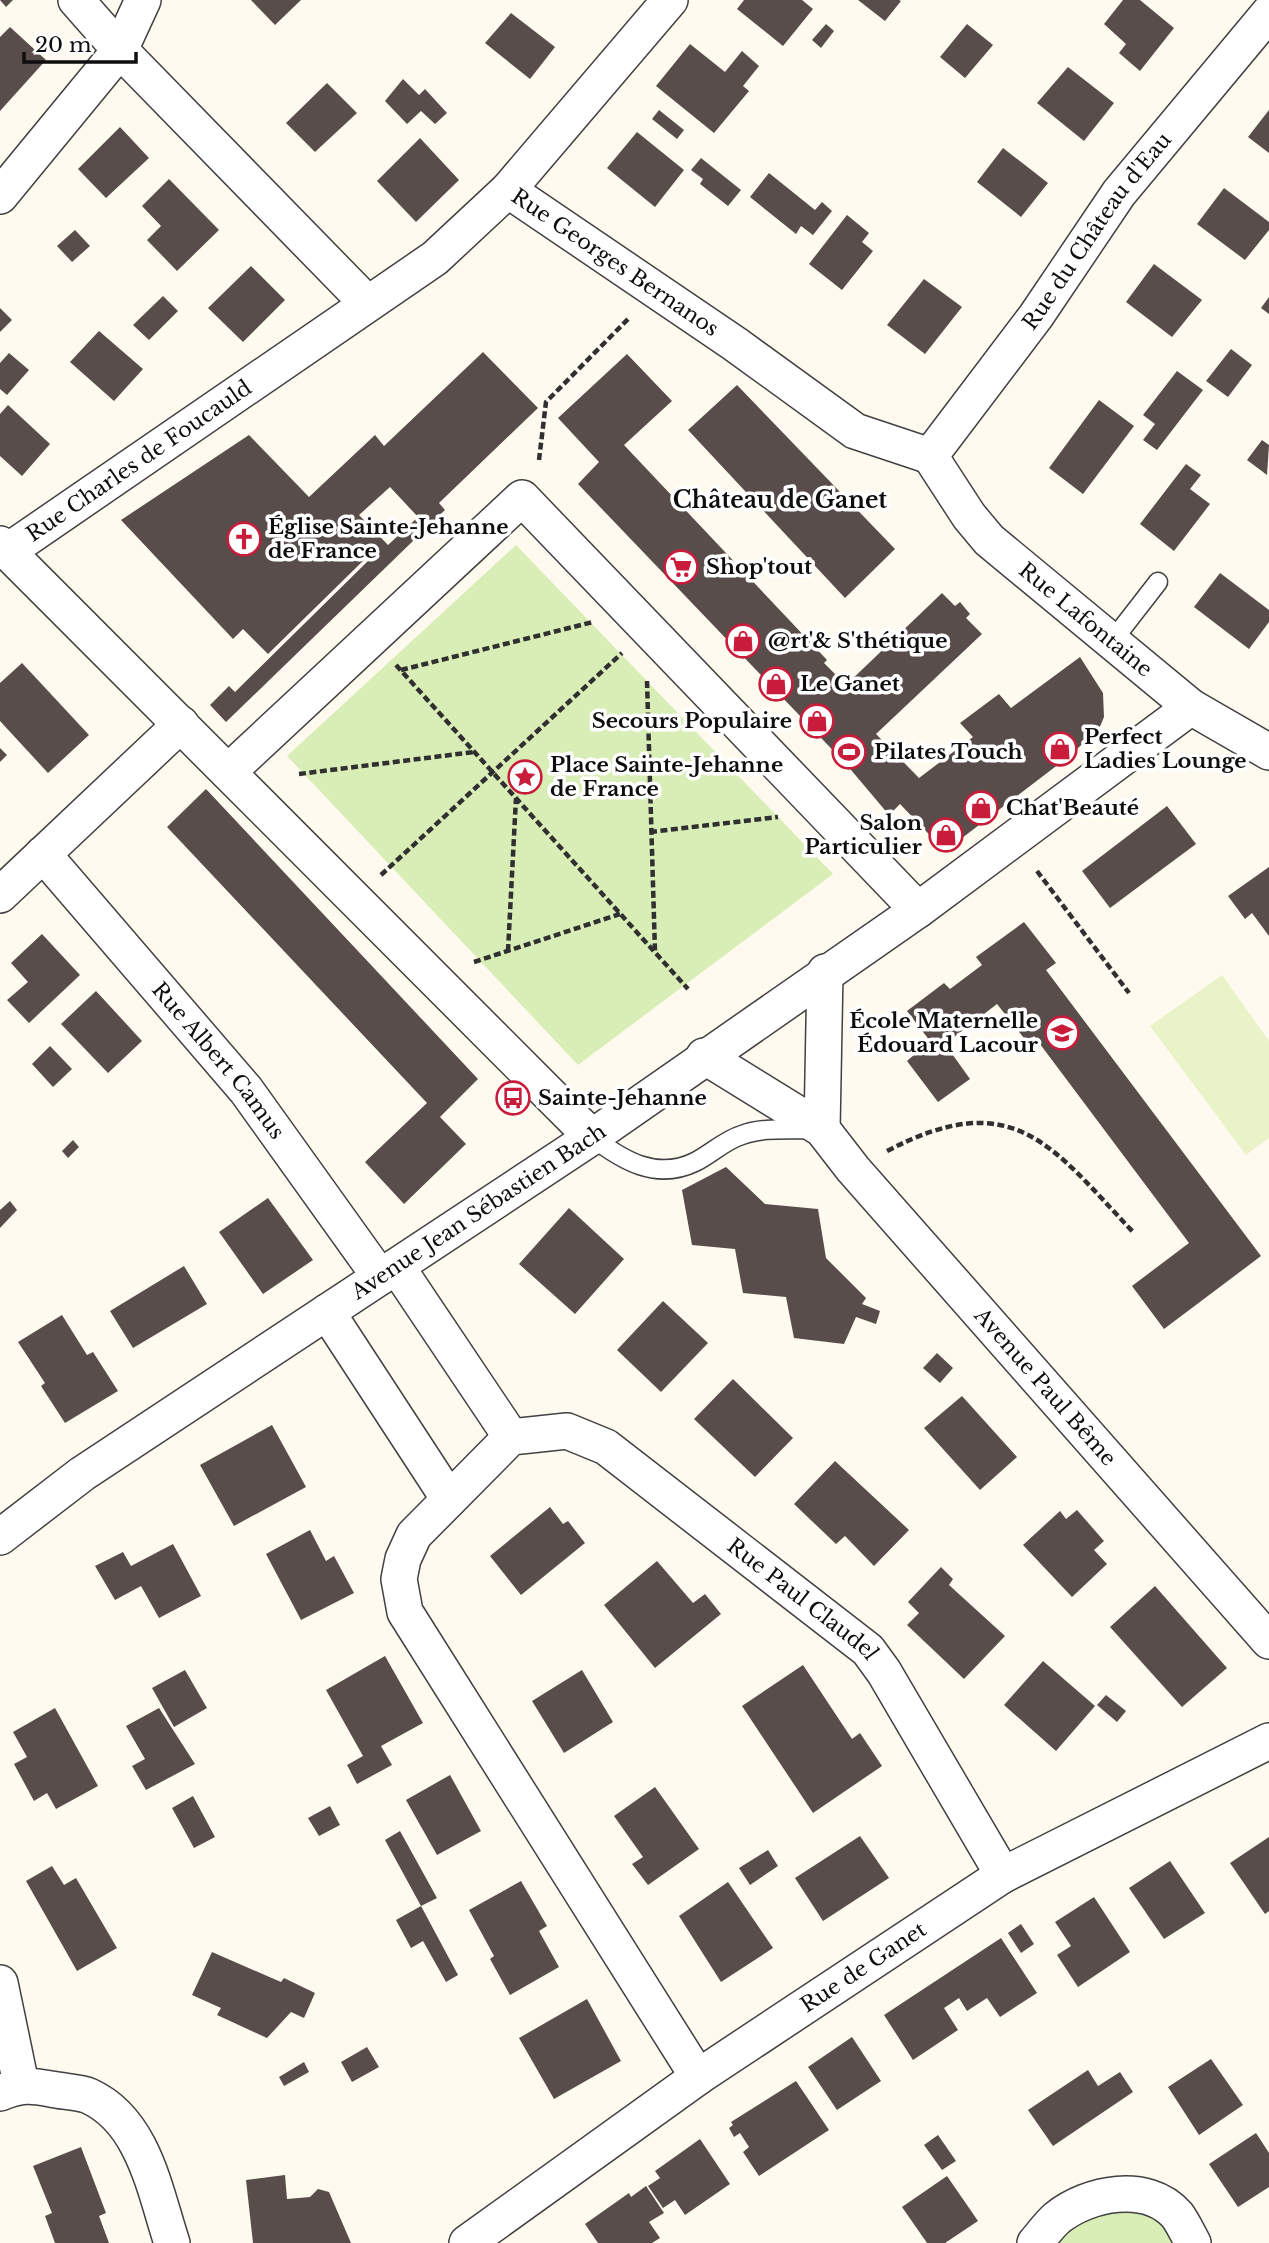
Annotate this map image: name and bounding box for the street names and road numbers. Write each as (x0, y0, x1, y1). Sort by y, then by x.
street label: Rue du Château d'Eau (1017, 127, 1177, 335)
street label: Rue Georges Bernanos (506, 183, 724, 342)
street label: Rue Charles de Foucauld (21, 375, 257, 547)
street label: Rue Lafontaine (1013, 557, 1158, 683)
street label: Rue Albert Camus (146, 977, 290, 1144)
street label: Avenue Jean Sébastien Bach (346, 1118, 611, 1306)
street label: Avenue Paul Bême (968, 1302, 1122, 1471)
street label: Rue Paul Claudel (722, 1533, 884, 1665)
street label: Rue de Ganet (796, 1916, 931, 2018)

